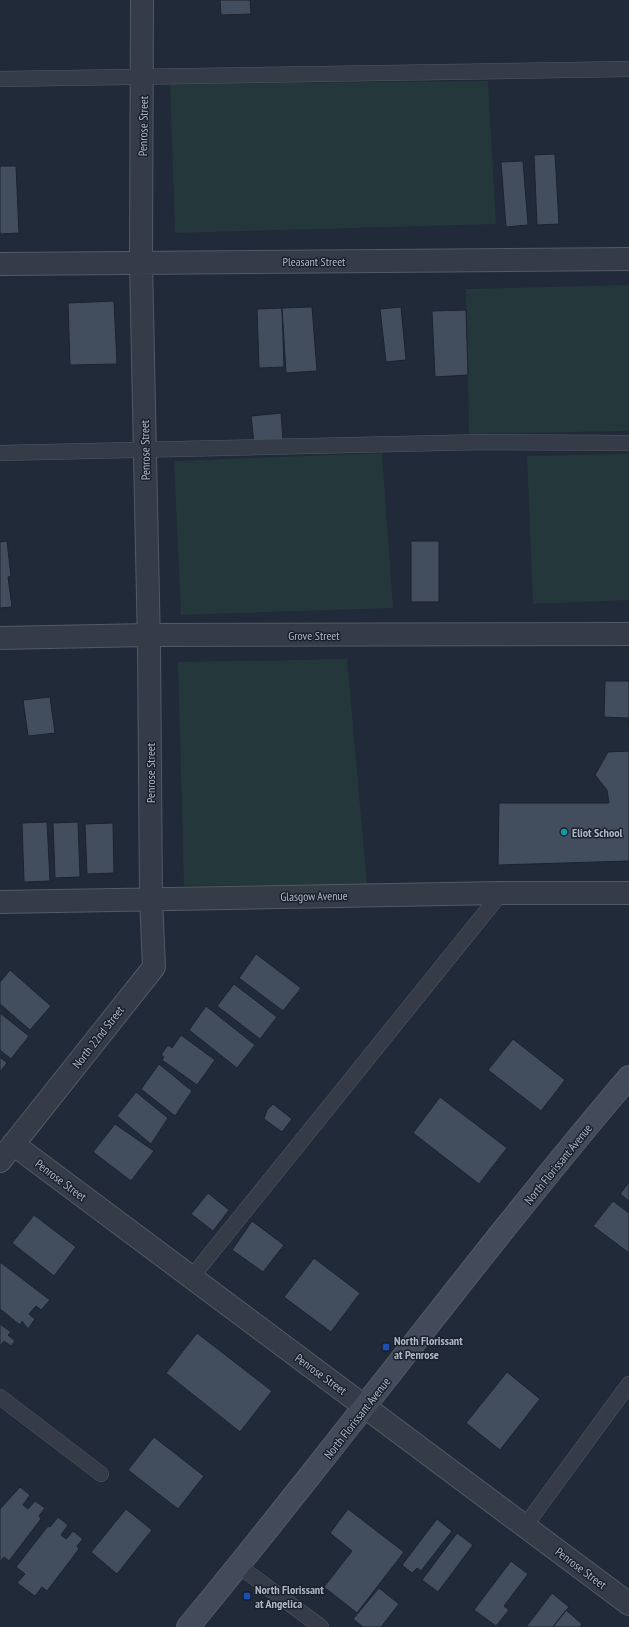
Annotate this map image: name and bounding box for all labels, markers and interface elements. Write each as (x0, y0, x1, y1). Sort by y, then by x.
street label: Penrose Street (135, 95, 151, 156)
street label: Pleasant Street (283, 254, 346, 269)
street label: Penrose Street (137, 419, 153, 480)
street label: Grove Street (288, 628, 340, 643)
street label: Penrose Street (143, 742, 158, 803)
place label: Eliot School (572, 825, 623, 840)
marker: Eliot School (559, 827, 569, 837)
street label: Glasgow Avenue (280, 888, 348, 904)
street label: North 22nd Street (69, 1002, 127, 1071)
street label: North Florissant Avenue (521, 1121, 595, 1207)
street label: Penrose Street (32, 1156, 90, 1205)
place label: North Florissant at Penrose (394, 1333, 463, 1362)
marker: North Florissant at Penrose (381, 1342, 391, 1352)
street label: Penrose Street (292, 1350, 350, 1398)
street label: North Florissant Avenue (321, 1374, 393, 1462)
street label: Penrose Street (552, 1544, 610, 1593)
place label: North Florissant at Angelica (255, 1582, 324, 1611)
marker: North Florissant at Angelica (242, 1591, 252, 1601)

